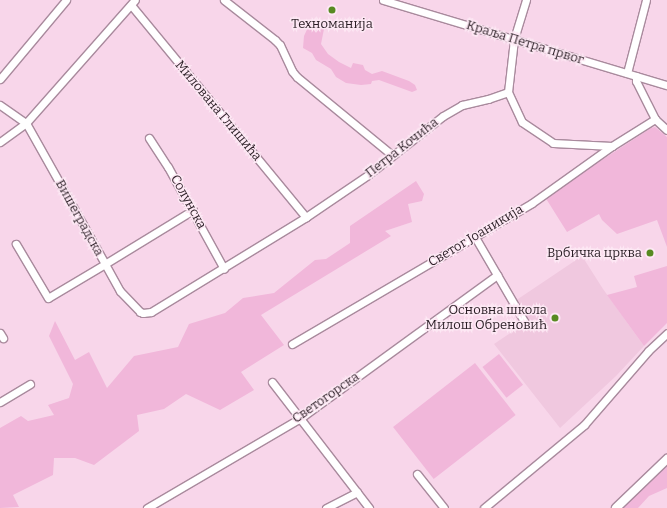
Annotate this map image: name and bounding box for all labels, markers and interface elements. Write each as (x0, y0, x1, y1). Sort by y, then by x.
marker: Техноманија (327, 5, 337, 15)
place label: Техноманија (291, 16, 373, 32)
street label: Краља Петра првог (464, 18, 586, 68)
street label: Милована Глишића (172, 58, 264, 164)
street label: Петра Кочића (363, 115, 441, 181)
street label: Солунска (167, 172, 209, 232)
street label: Вишеградска (52, 177, 106, 259)
street label: Светог Јоаникија (426, 202, 526, 270)
place label: Врбичка црква (547, 245, 642, 261)
marker: Врбичка црква (645, 248, 655, 258)
place label: Основна школа Милош Обреновић (425, 303, 547, 334)
marker: Основна школа Милош Обреновић (550, 313, 560, 323)
street label: Светогорска (289, 369, 363, 427)

